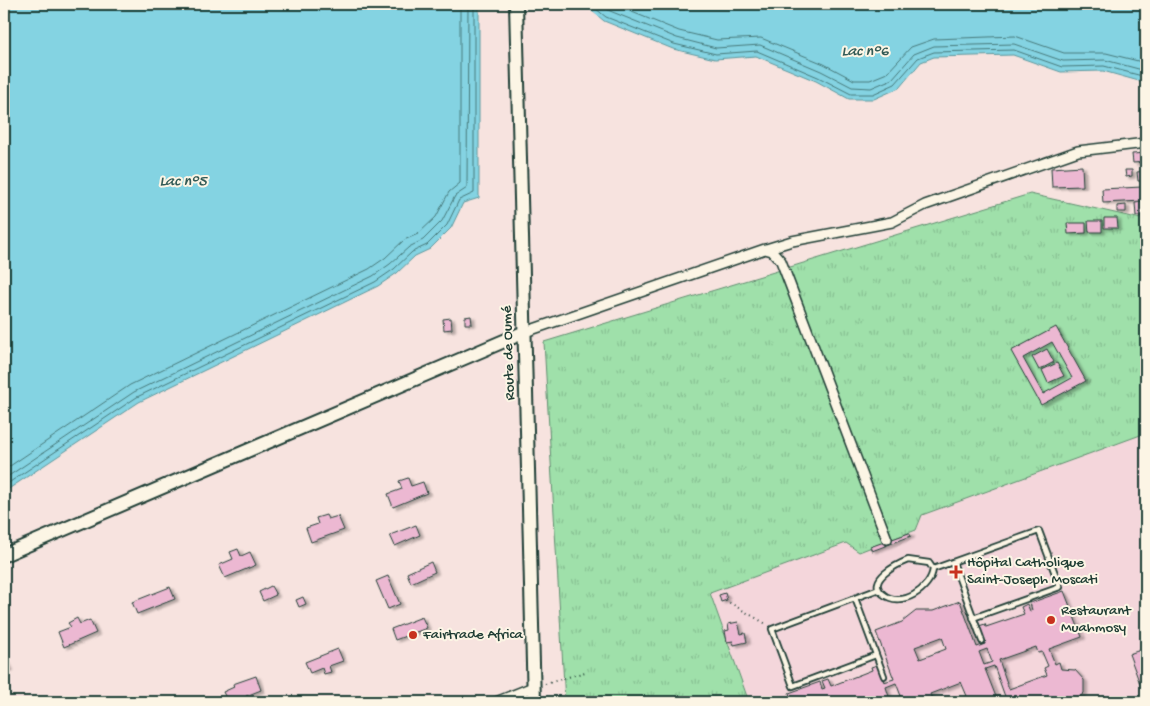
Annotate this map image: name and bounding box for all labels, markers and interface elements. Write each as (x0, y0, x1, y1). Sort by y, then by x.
water label: Lac n°6 (842, 43, 889, 62)
water label: Lac n°5 (159, 173, 208, 192)
street label: Route de Oumé (498, 305, 520, 401)
place label: Hôpital Catholique Saint-Joseph Moscati (967, 554, 1098, 589)
marker: Hôpital Catholique Saint-Joseph Moscati (949, 565, 963, 579)
place label: Restaurant Muahmosy (1061, 602, 1132, 637)
marker: Restaurant Muahmosy (1045, 614, 1057, 626)
place label: Fairtrade Africa (422, 626, 524, 644)
marker: Fairtrade Africa (407, 629, 419, 641)

